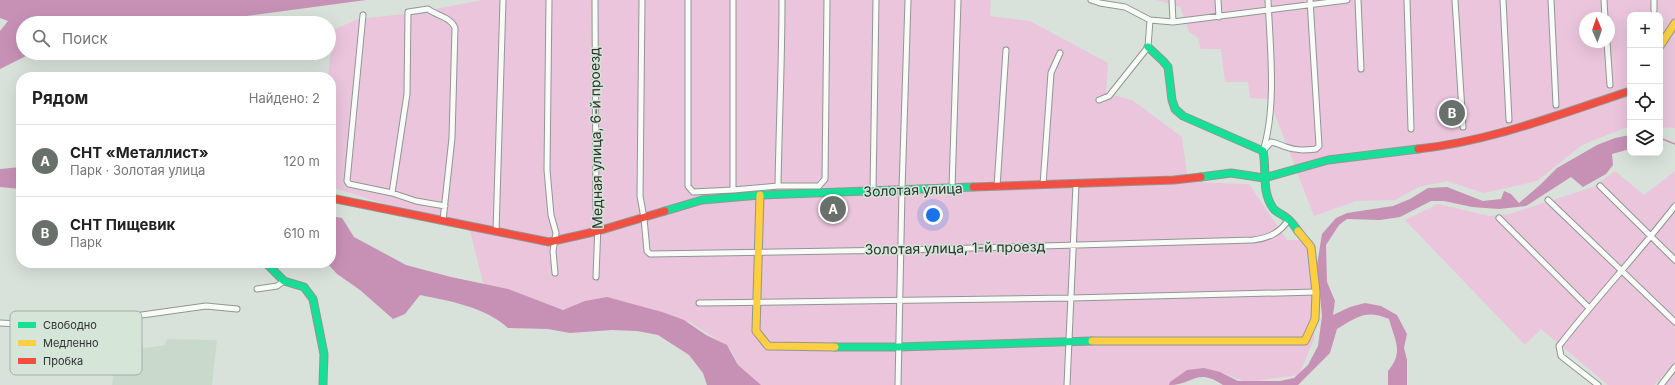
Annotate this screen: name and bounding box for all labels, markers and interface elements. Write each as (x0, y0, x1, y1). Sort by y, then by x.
north arrow (1579, 12, 1615, 48)
map controls (1627, 12, 1663, 156)
button: + (1627, 12, 1663, 48)
search box (16, 16, 336, 60)
icon: search (30, 27, 52, 49)
text: Поиск (62, 29, 108, 48)
street label: Медная улица, 6-й проезд (585, 47, 606, 229)
button: − (1627, 48, 1663, 84)
button: locate (1627, 84, 1663, 120)
text: Рядом (32, 88, 88, 108)
text: Найдено: 2 (249, 90, 320, 106)
pin: B (1439, 98, 1465, 128)
button: layers (1627, 120, 1663, 156)
text: СНТ «Металлист» (70, 143, 209, 162)
text: A (40, 153, 50, 169)
text: 120 m (284, 153, 320, 169)
text: Парк · Золотая улица (70, 162, 205, 178)
street label: Золотая улица (863, 179, 963, 200)
pin: A (820, 194, 846, 224)
your location (923, 205, 943, 225)
text: СНТ Пищевик (70, 215, 175, 234)
text: B (41, 225, 49, 241)
text: 610 m (283, 225, 320, 241)
text: Парк (70, 234, 102, 250)
street label: Золотая улица, 1-й проезд (864, 237, 1046, 258)
legend (10, 311, 142, 375)
text: Свободно (43, 318, 97, 332)
text: Медленно (43, 336, 99, 350)
text: Пробка (43, 354, 83, 368)

